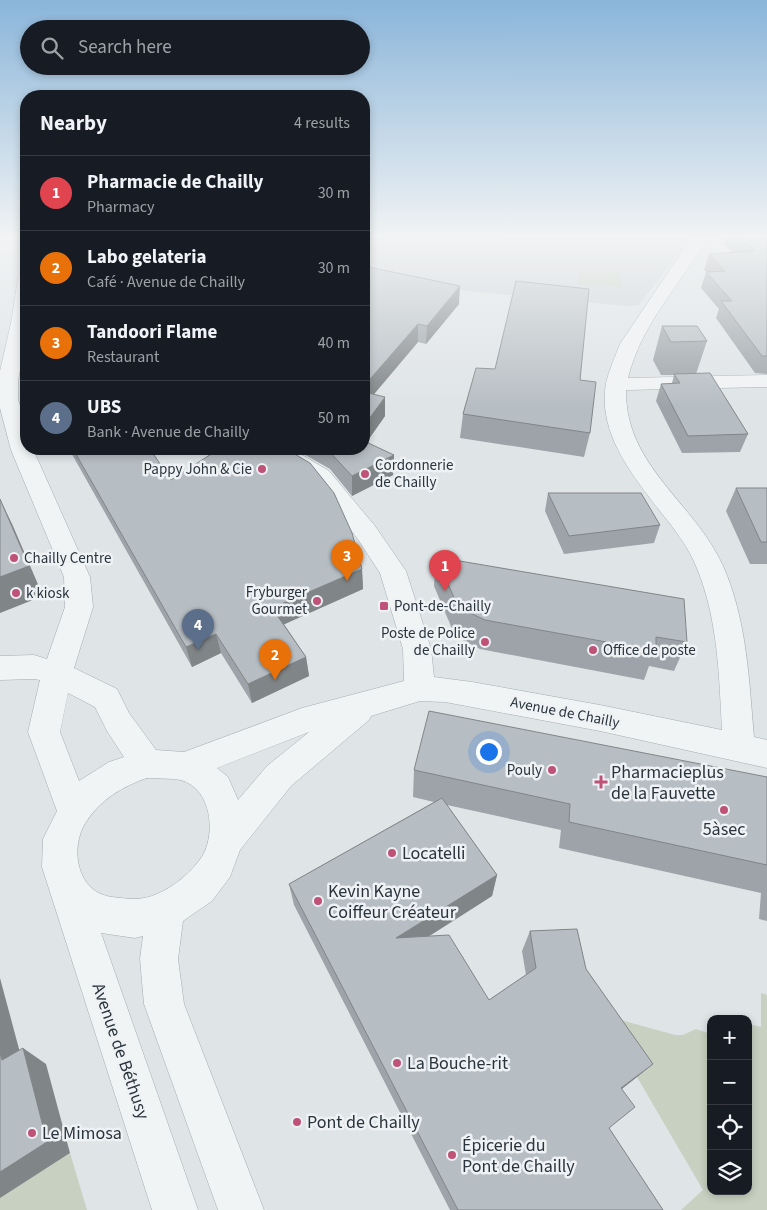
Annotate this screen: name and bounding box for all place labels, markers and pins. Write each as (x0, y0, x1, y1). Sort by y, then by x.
place label: Cordonnerie de Chailly (375, 455, 453, 493)
place label: Pappy John & Cie (143, 459, 252, 480)
marker: Pappy John & Cie (256, 463, 268, 475)
marker: Cordonnerie de Chailly (359, 468, 371, 480)
pin: 3 (331, 540, 363, 581)
place label: Chailly Centre (24, 548, 111, 569)
pin: 1 (429, 550, 461, 591)
marker: Chailly Centre (8, 552, 20, 564)
place label: Fryburger Gourmet (246, 582, 308, 620)
place label: k kiosk (26, 583, 70, 604)
marker: k kiosk (10, 587, 22, 599)
marker: Fryburger Gourmet (311, 595, 323, 607)
place label: Pont-de-Chailly (394, 596, 491, 617)
marker: Pont-de-Chailly (378, 600, 390, 612)
pin: 4 (182, 609, 214, 650)
place label: Poste de Police de Chailly (381, 623, 475, 661)
marker: Poste de Police de Chailly (479, 636, 491, 648)
pin: 2 (259, 639, 291, 680)
place label: Office de poste (603, 640, 696, 661)
marker: Office de poste (587, 644, 599, 656)
place label: Pouly (507, 760, 542, 781)
place label: Pharmacieplus de la Fauvette (611, 760, 724, 806)
marker: Pouly (546, 764, 558, 776)
marker: Pharmacieplus de la Fauvette (595, 776, 607, 788)
marker: 5àsec (718, 804, 730, 816)
place label: 5àsec (703, 817, 745, 842)
place label: Locatelli (402, 841, 466, 866)
marker: Locatelli (386, 847, 398, 859)
place label: Kevin Kayne Coiffeur Créateur (328, 879, 457, 925)
marker: Kevin Kayne Coiffeur Créateur (312, 895, 324, 907)
place label: La Bouche-rit (407, 1051, 508, 1076)
marker: La Bouche-rit (391, 1057, 403, 1069)
place label: Pont de Chailly (307, 1110, 420, 1135)
marker: Pont de Chailly (291, 1116, 303, 1128)
place label: Le Mimosa (42, 1121, 122, 1146)
marker: Le Mimosa (26, 1127, 38, 1139)
place label: Épicerie du Pont de Chailly (462, 1133, 575, 1179)
marker: Épicerie du Pont de Chailly (446, 1149, 458, 1161)

